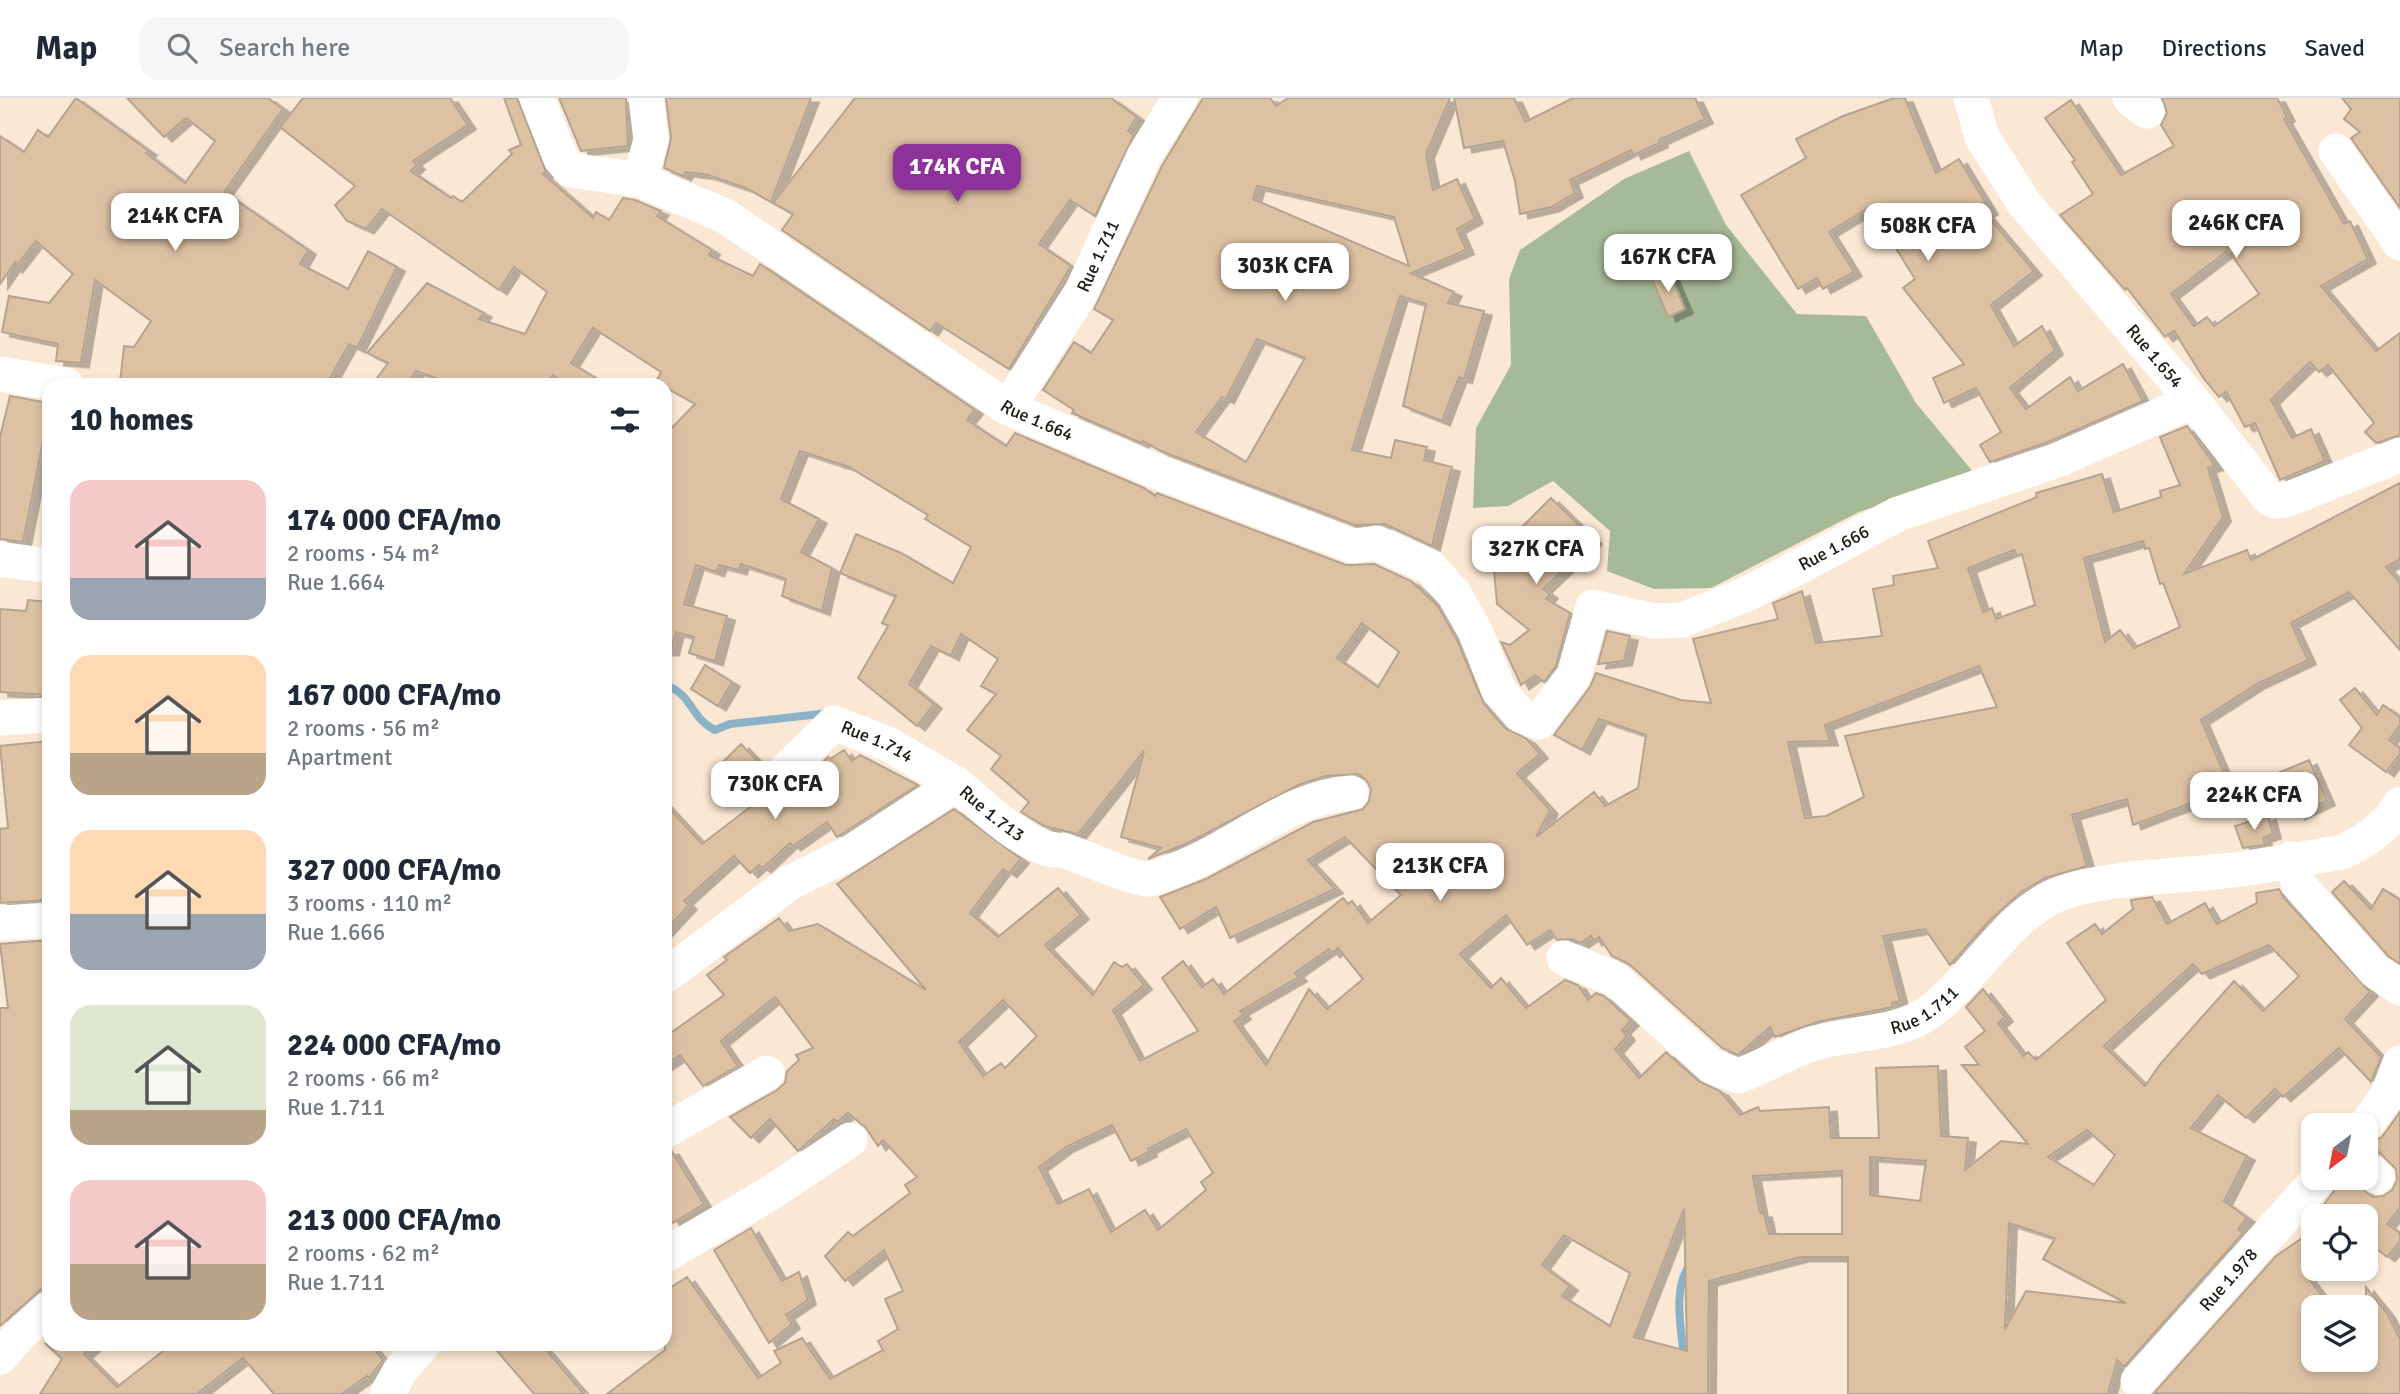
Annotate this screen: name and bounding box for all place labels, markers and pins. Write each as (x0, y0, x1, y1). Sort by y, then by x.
pin: 174K CFA (885, 144, 1029, 204)
pin: 214K CFA (103, 194, 247, 253)
pin: 246K CFA (2164, 200, 2308, 260)
pin: 508K CFA (1856, 204, 2000, 263)
pin: 167K CFA (1596, 234, 1740, 294)
pin: 303K CFA (1213, 244, 1357, 303)
pin: 327K CFA (1464, 526, 1608, 586)
pin: 730K CFA (703, 762, 847, 821)
pin: 224K CFA (2182, 772, 2326, 832)
pin: 213K CFA (1368, 844, 1512, 903)

